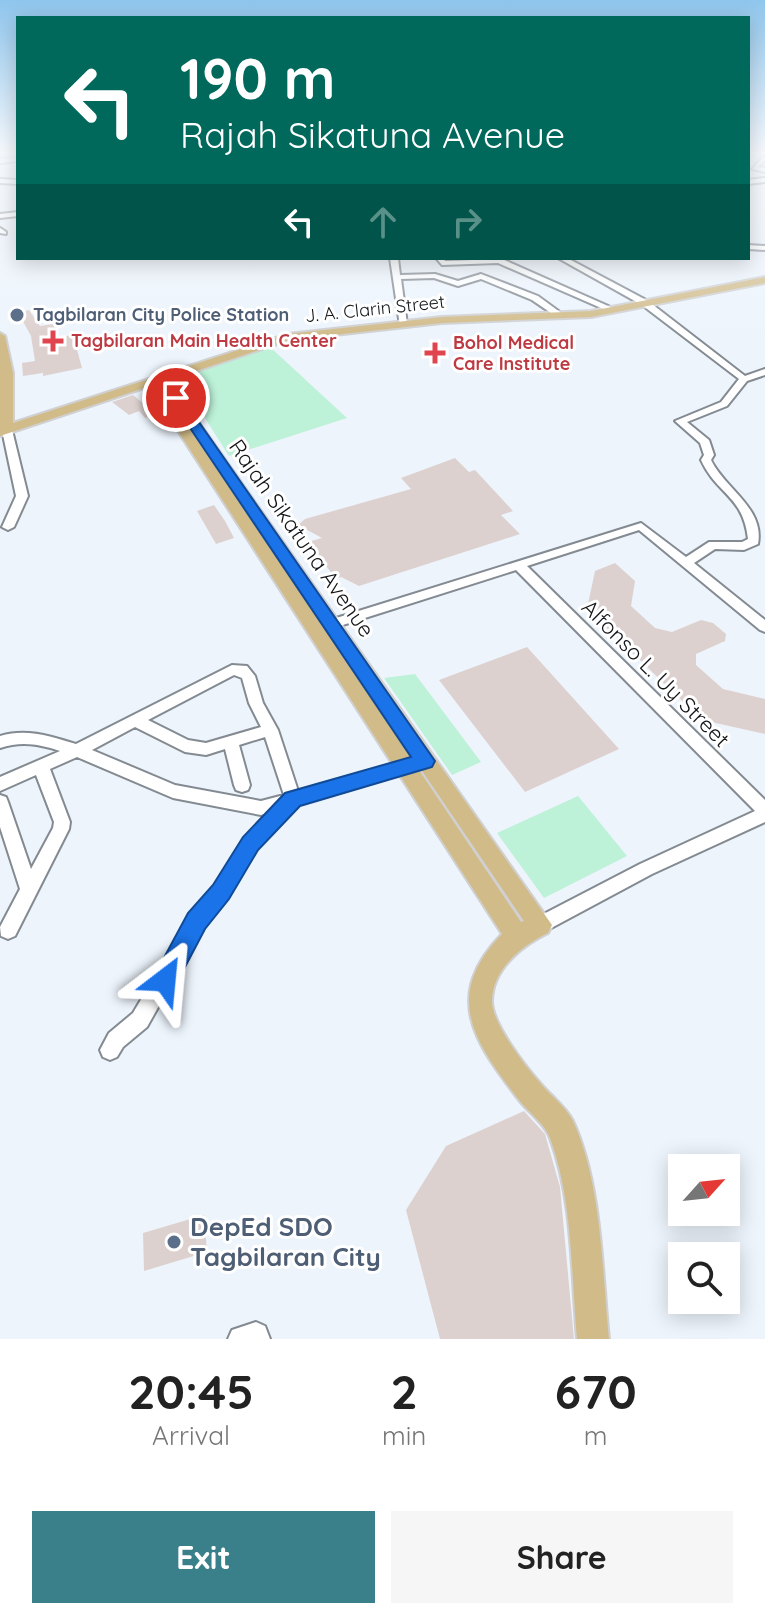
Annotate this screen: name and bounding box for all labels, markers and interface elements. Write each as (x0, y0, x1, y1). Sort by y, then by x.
text: 190 m (180, 43, 335, 113)
icon: left (48, 48, 152, 152)
text: Rajah Sikatuna Avenue (180, 112, 565, 157)
icon: left (277, 200, 321, 244)
icon: ahead (361, 200, 405, 244)
icon: right (445, 200, 489, 244)
street label: J. A. Clarin Street (304, 290, 446, 327)
place label: Tagbilaran City Police Station (33, 303, 289, 326)
marker: Tagbilaran City Police Station (8, 306, 26, 324)
place label: Tagbilaran Main Health Center (71, 329, 337, 352)
marker: Tagbilaran Main Health Center (42, 330, 64, 352)
place label: Bohol Medical Care Institute (453, 331, 574, 375)
marker: Bohol Medical Care Institute (424, 342, 446, 364)
pin (142, 364, 210, 432)
icon: arrive (154, 376, 198, 420)
street label: Rajah Sikatuna Avenue (223, 434, 381, 642)
street label: Alfonso L. Uy Street (576, 593, 736, 753)
position arrow (123, 938, 207, 1022)
north arrow (668, 1154, 740, 1226)
map controls (668, 1154, 740, 1314)
place label: DepEd SDO Tagbilaran City (190, 1210, 381, 1273)
marker: DepEd SDO Tagbilaran City (165, 1233, 183, 1251)
button: search (668, 1242, 740, 1314)
text: 20:45 (128, 1361, 254, 1421)
text: 2 (391, 1361, 418, 1421)
text: 670 (554, 1361, 637, 1421)
text: Arrival (152, 1419, 230, 1452)
text: min (382, 1419, 426, 1452)
text: m (584, 1419, 608, 1452)
button: Exit (32, 1511, 375, 1603)
button: Share (391, 1511, 733, 1603)

